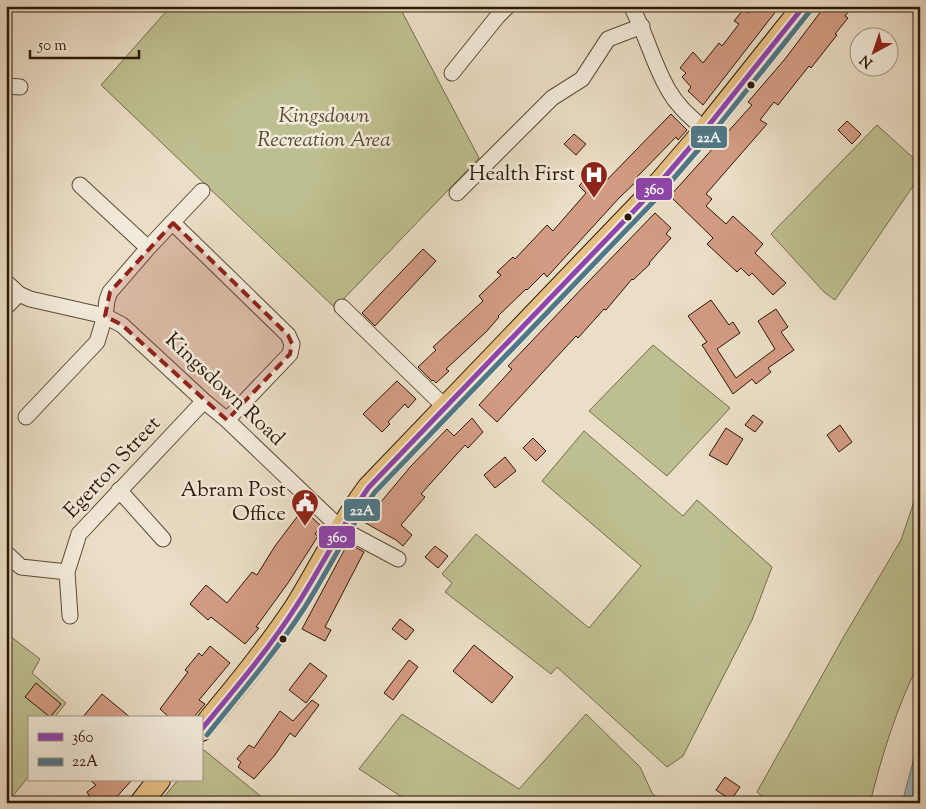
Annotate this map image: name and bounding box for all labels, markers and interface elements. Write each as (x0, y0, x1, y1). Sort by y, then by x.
scale bar (30, 28, 139, 60)
north arrow (848, 28, 898, 78)
text: 50 m (37, 36, 67, 57)
text: N (856, 49, 878, 72)
unlabelled marker (746, 80, 756, 90)
park label: Kingsdown Recreation Area (257, 102, 391, 156)
line badge: 22A (690, 125, 728, 149)
text: 22A (697, 129, 722, 149)
place label: Health First (469, 160, 575, 190)
hospital icon: Health First (579, 160, 609, 199)
line badge: 360 (635, 177, 673, 201)
text: 360 (644, 181, 665, 201)
unlabelled marker (623, 212, 633, 222)
street label: Kingsdown Road (157, 326, 291, 454)
street label: Egerton Street (58, 410, 168, 526)
place label: Abram Post Office (180, 476, 286, 530)
public building icon: Abram Post Office (290, 488, 320, 527)
line badge: 22A (343, 498, 381, 522)
text: 22A (350, 502, 375, 522)
line badge: 360 (318, 525, 356, 549)
text: 360 (327, 529, 348, 549)
unlabelled marker (278, 634, 288, 644)
legend (28, 716, 202, 782)
text: 360 (72, 728, 93, 749)
text: 22A (72, 752, 98, 773)

